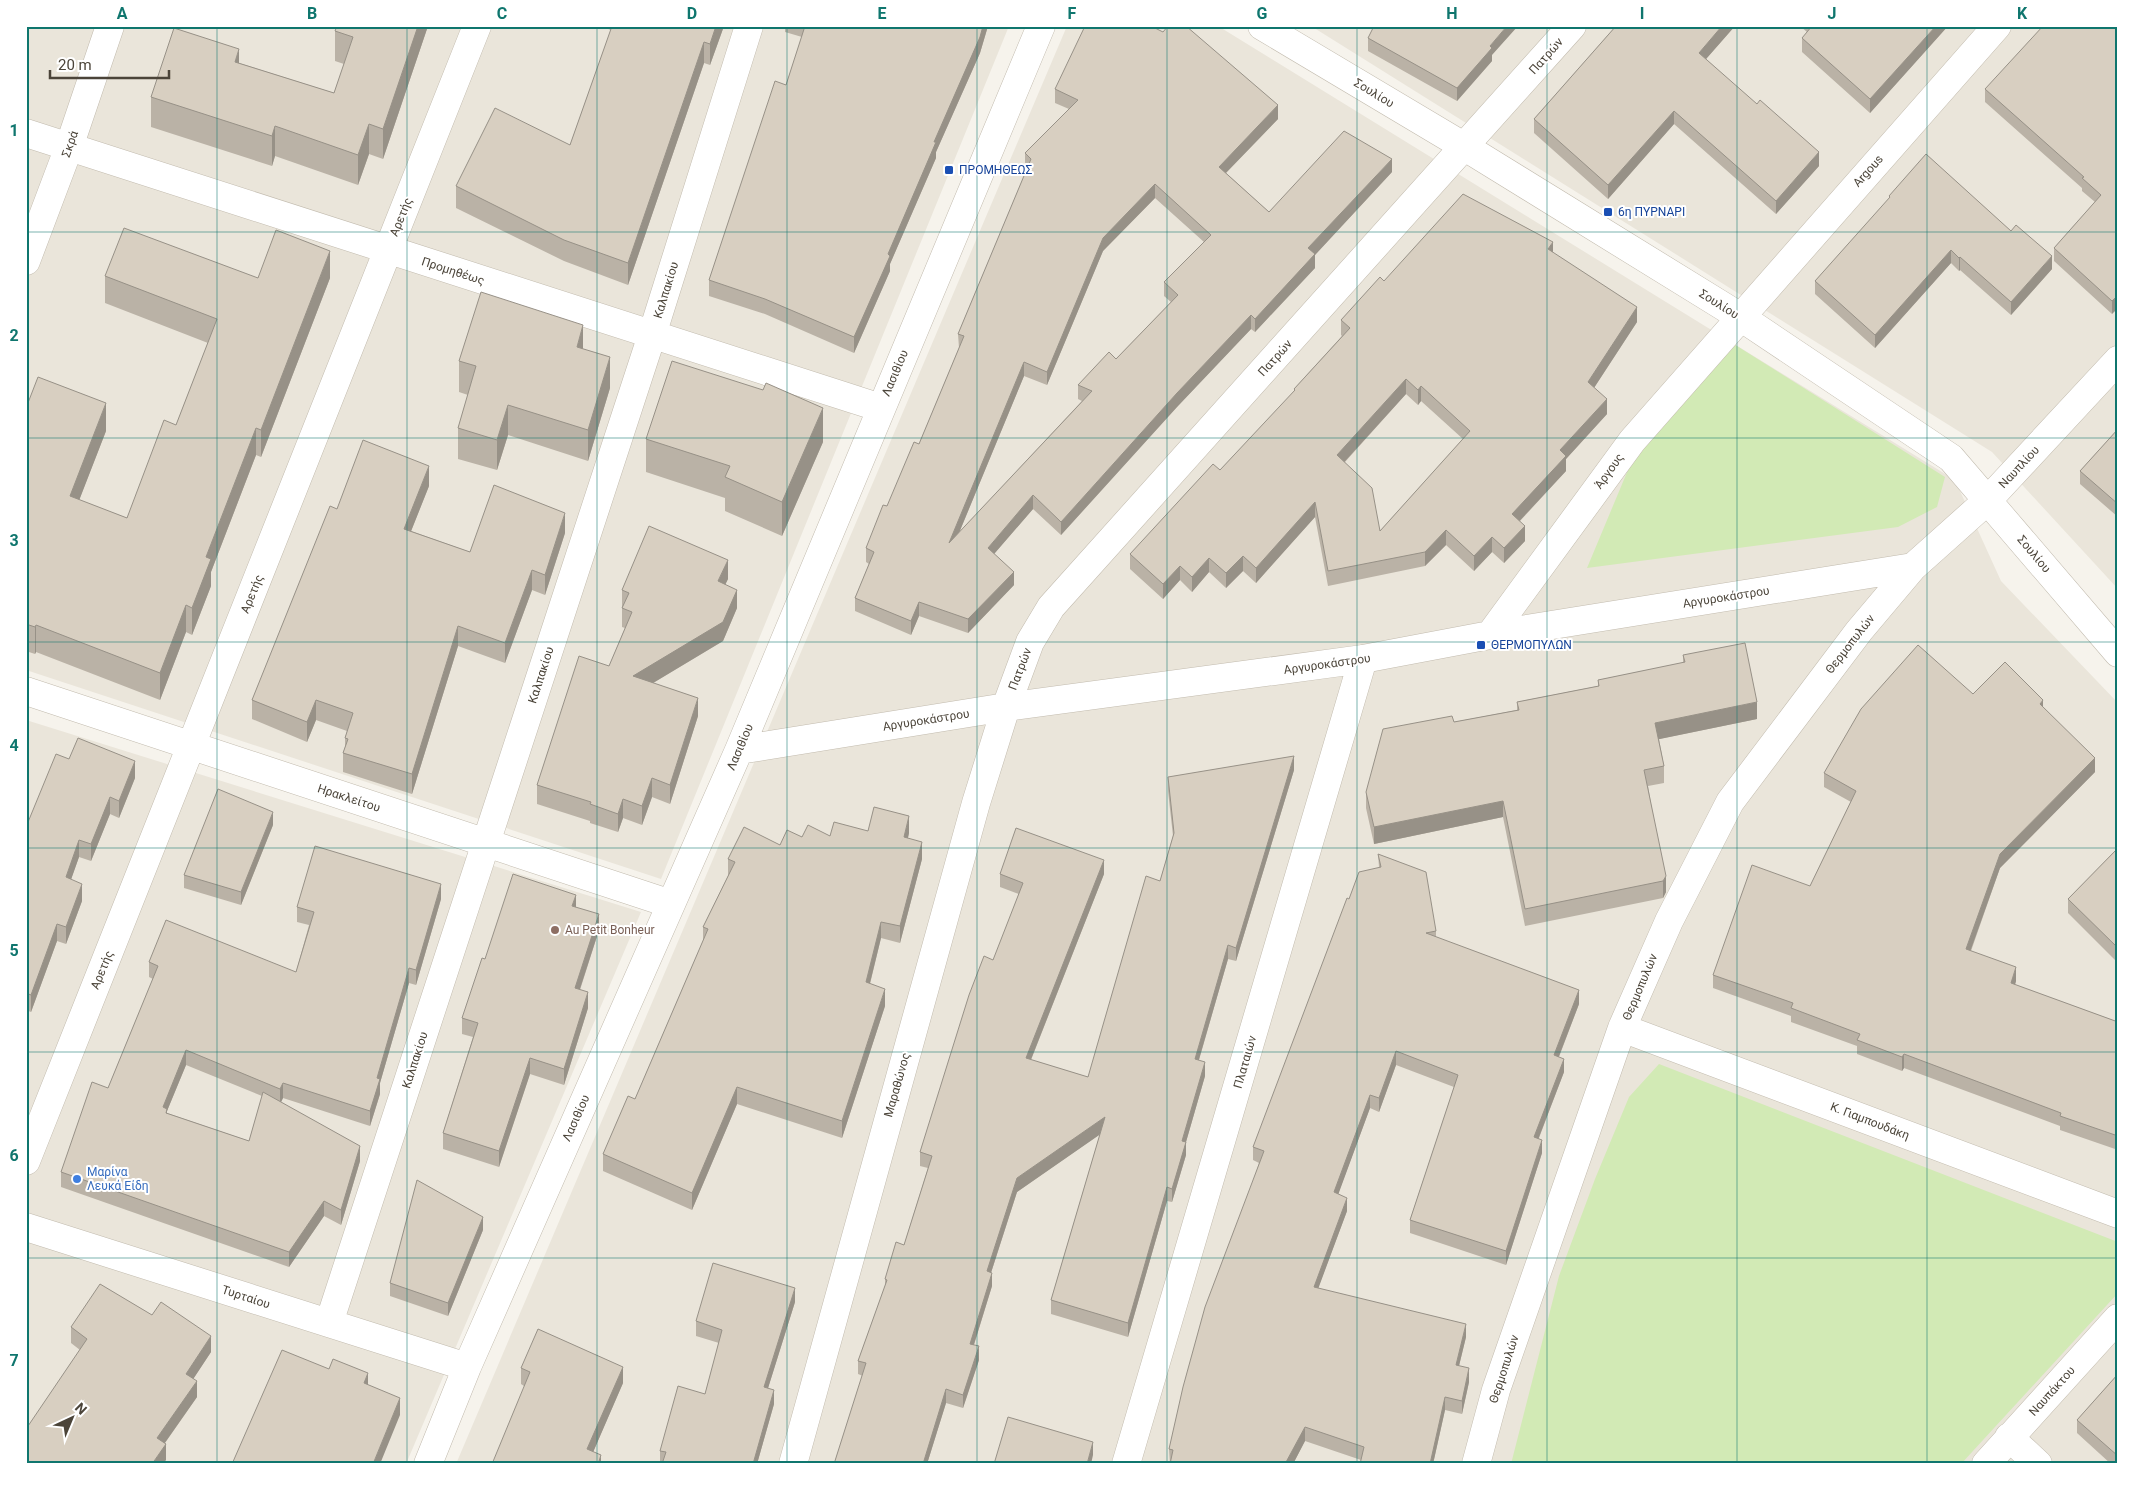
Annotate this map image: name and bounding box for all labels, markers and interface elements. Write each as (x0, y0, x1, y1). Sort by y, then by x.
text: A (117, 4, 128, 23)
text: B (307, 4, 317, 23)
text: C (497, 4, 507, 23)
text: D (687, 4, 697, 23)
text: E (878, 4, 887, 23)
text: F (1068, 4, 1077, 23)
text: G (1257, 4, 1268, 23)
text: H (1446, 4, 1458, 23)
text: I (1640, 4, 1644, 23)
text: J (1828, 4, 1836, 23)
text: K (2017, 4, 2028, 23)
street label: Πατρών (1526, 35, 1566, 77)
scale bar (50, 48, 169, 80)
text: 20 m (58, 56, 92, 74)
street label: Σουλίου (1351, 76, 1397, 110)
text: 1 (9, 121, 19, 140)
street label: Σκρά (59, 129, 81, 159)
street label: Argous (1850, 152, 1886, 190)
place label: ΠΡΟΜΗΘΕΩΣ (959, 163, 1032, 177)
marker: ΠΡΟΜΗΘΕΩΣ (943, 164, 955, 176)
street label: Αρετής (387, 196, 415, 238)
place label: 6η ΠΥΡΝΑΡΙ (1618, 205, 1685, 219)
marker: 6η ΠΥΡΝΑΡΙ (1602, 206, 1614, 218)
street label: Προμηθέως (420, 254, 486, 288)
street label: Καλπακίου (651, 260, 681, 320)
street label: Σουλίου (1697, 286, 1741, 322)
text: 2 (9, 326, 19, 345)
street label: Πατρών (1255, 337, 1295, 379)
street label: Λασιθίου (879, 348, 911, 398)
street label: Ναυπλίου (1996, 443, 2042, 491)
street label: Άργους (1591, 451, 1627, 491)
text: 3 (9, 531, 19, 550)
street label: Σουλίου (2014, 533, 2054, 575)
street label: Αρετής (238, 573, 266, 615)
street label: Αργυροκάστρου (1682, 583, 1770, 611)
street label: Θερμοπυλών (1823, 612, 1878, 676)
place label: ΘΕΡΜΟΠΥΛΩΝ (1491, 638, 1572, 652)
marker: ΘΕΡΜΟΠΥΛΩΝ (1475, 639, 1487, 651)
street label: Καλπακίου (525, 645, 557, 705)
street label: Πατρών (1006, 646, 1035, 692)
street label: Αργυροκάστρου (1283, 651, 1371, 677)
street label: Αργυροκάστρου (882, 706, 970, 734)
street label: Λασιθίου (724, 722, 756, 772)
text: 4 (9, 736, 19, 755)
street label: Ηρακλείτου (316, 781, 382, 815)
place label: Au Petit Bonheur (565, 923, 655, 937)
marker: Au Petit Bonheur (549, 924, 561, 936)
text: 5 (9, 941, 19, 960)
street label: Αρετής (88, 949, 116, 991)
street label: Θερμοπυλών (1620, 951, 1660, 1022)
street label: Καλπακίου (399, 1030, 431, 1090)
street label: Πλαταιών (1231, 1034, 1259, 1090)
street label: Μαραθώνος (881, 1051, 913, 1119)
street label: Λασιθίου (560, 1093, 592, 1143)
street label: Κ. Γιαμπουδάκη (1828, 1099, 1912, 1143)
text: 6 (9, 1146, 19, 1165)
place label: Μαρίνα Λευκά Είδη (87, 1165, 149, 1193)
marker: Μαρίνα Λευκά Είδη (71, 1173, 83, 1185)
street label: Τυρταίου (220, 1283, 272, 1311)
street label: Θερμοπυλών (1486, 1333, 1522, 1405)
text: 7 (9, 1351, 19, 1370)
street label: Ναυπάκτου (2026, 1363, 2078, 1419)
north arrow (48, 1392, 98, 1442)
text: N (72, 1399, 90, 1418)

